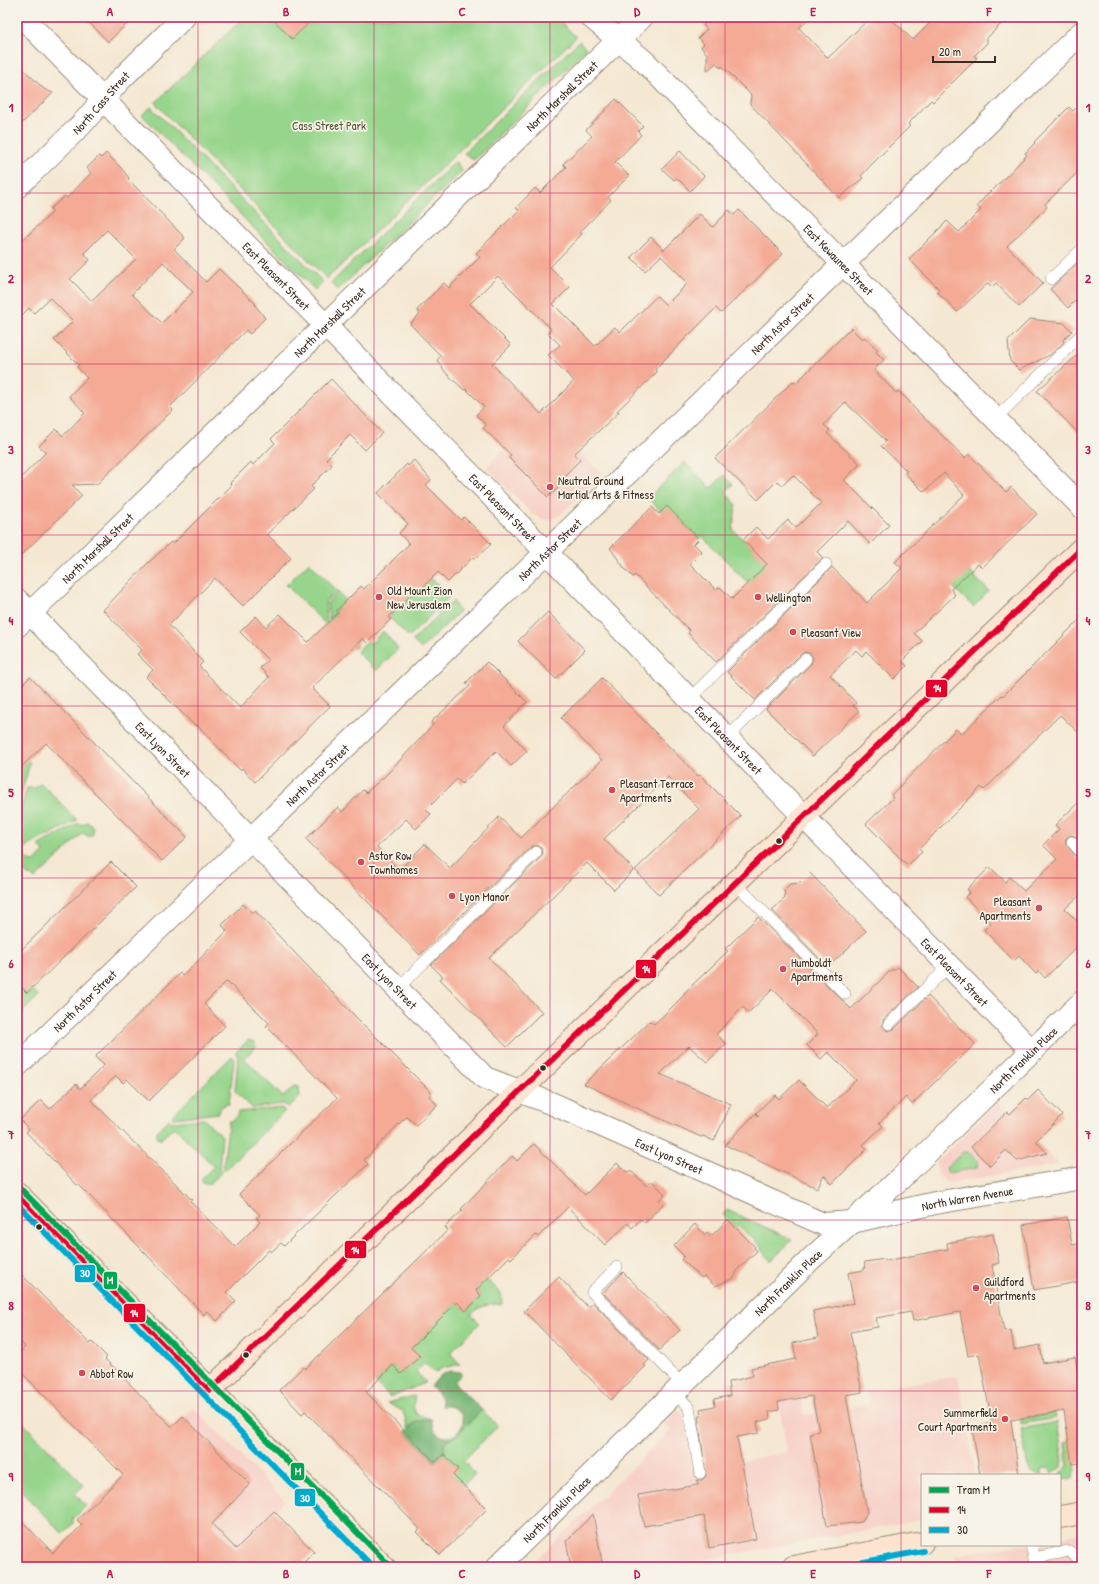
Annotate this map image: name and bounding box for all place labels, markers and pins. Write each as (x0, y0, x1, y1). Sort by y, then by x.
place label: Neutral Ground Martial Arts & Fitness (558, 472, 654, 503)
marker: Neutral Ground Martial Arts & Fitness (545, 482, 555, 492)
place label: Old Mount Zion New Jerusalem (387, 582, 452, 613)
place label: Wellington (766, 589, 811, 606)
marker: Old Mount Zion New Jerusalem (374, 592, 384, 602)
marker: Wellington (753, 592, 763, 602)
place label: Pleasant View (801, 624, 861, 641)
marker: Pleasant View (788, 627, 798, 637)
place label: Pleasant Terrace Apartments (620, 775, 694, 806)
marker: Pleasant Terrace Apartments (607, 785, 617, 795)
unlabelled marker (774, 836, 784, 846)
place label: Astor Row Townhomes (369, 847, 418, 878)
marker: Astor Row Townhomes (356, 857, 366, 867)
place label: Lyon Manor (460, 888, 510, 905)
marker: Lyon Manor (447, 891, 457, 901)
place label: Pleasant Apartments (979, 893, 1032, 924)
marker: Pleasant Apartments (1034, 903, 1044, 913)
place label: Humboldt Apartments (791, 954, 843, 985)
marker: Humboldt Apartments (778, 964, 788, 974)
unlabelled marker (538, 1063, 548, 1073)
unlabelled marker (34, 1222, 44, 1232)
place label: Guildford Apartments (984, 1273, 1036, 1304)
marker: Guildford Apartments (971, 1283, 981, 1293)
unlabelled marker (241, 1350, 251, 1360)
place label: Abbot Row (90, 1365, 134, 1382)
marker: Abbot Row (77, 1368, 87, 1378)
place label: Summerfield Court Apartments (918, 1404, 997, 1435)
marker: Summerfield Court Apartments (1000, 1414, 1010, 1424)

